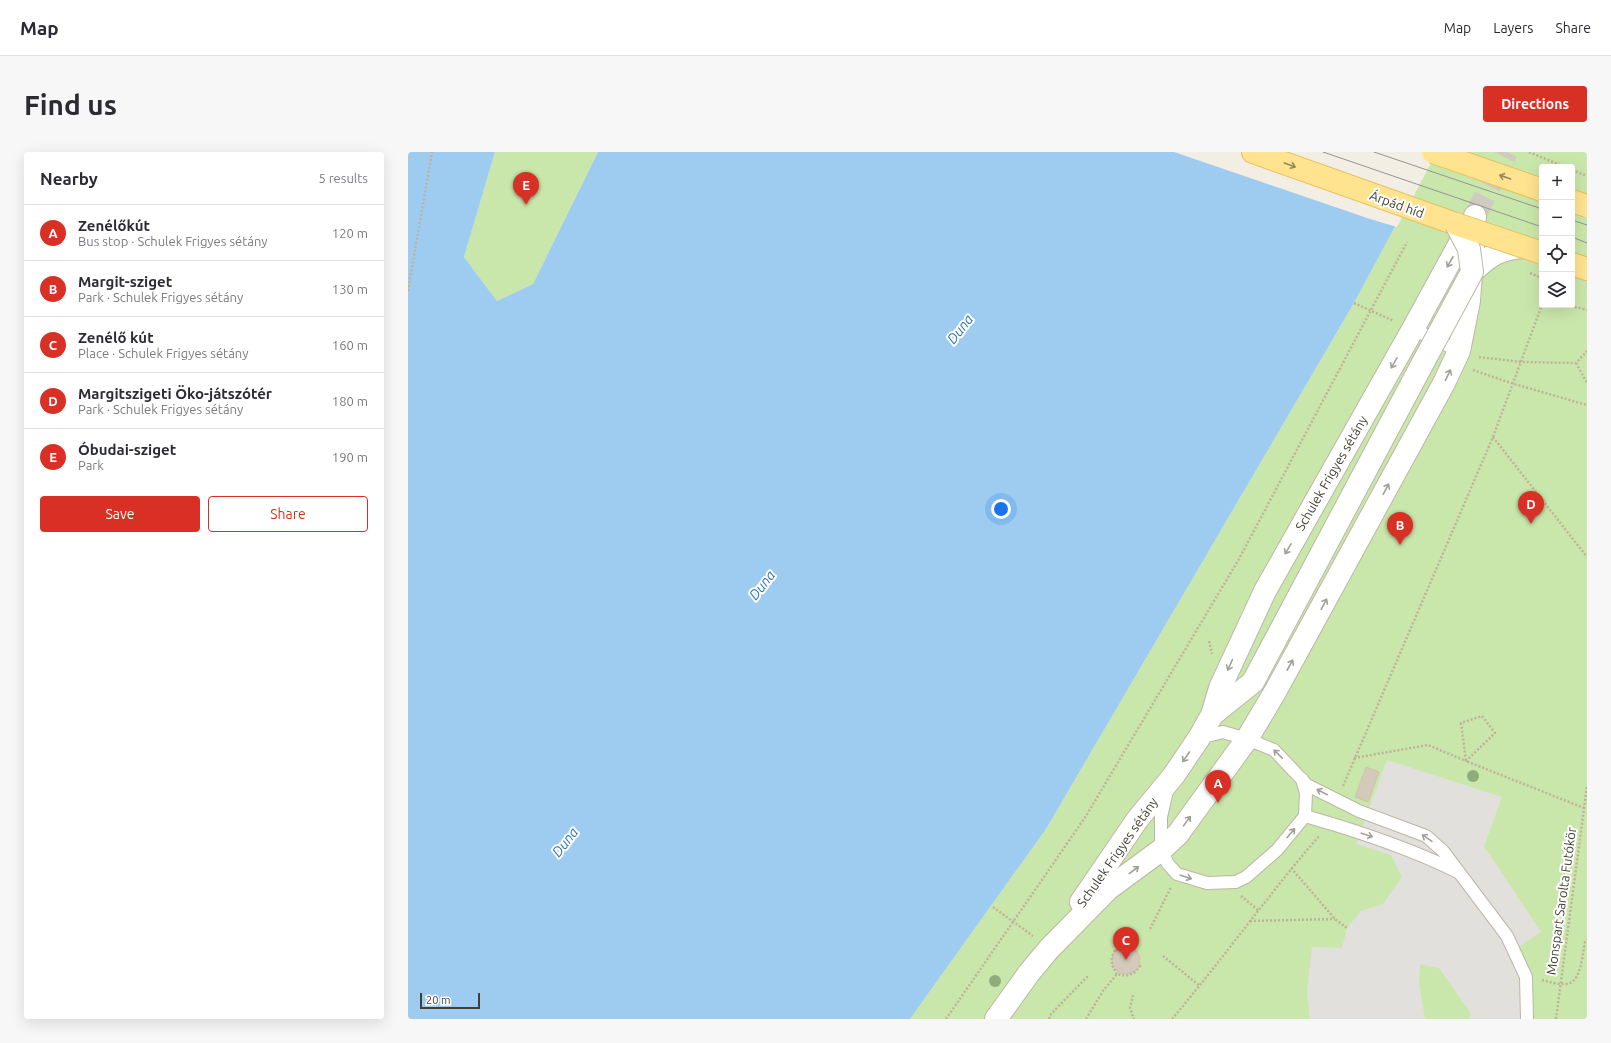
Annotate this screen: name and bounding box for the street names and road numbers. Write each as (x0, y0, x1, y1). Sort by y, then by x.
street label: Árpád híd (1368, 187, 1426, 220)
street label: Schulek Frigyes sétány (1292, 413, 1370, 533)
street label: Schulek Frigyes sétány (1074, 795, 1160, 909)
street label: Monspart Sarolta Futókör (1544, 826, 1578, 976)

